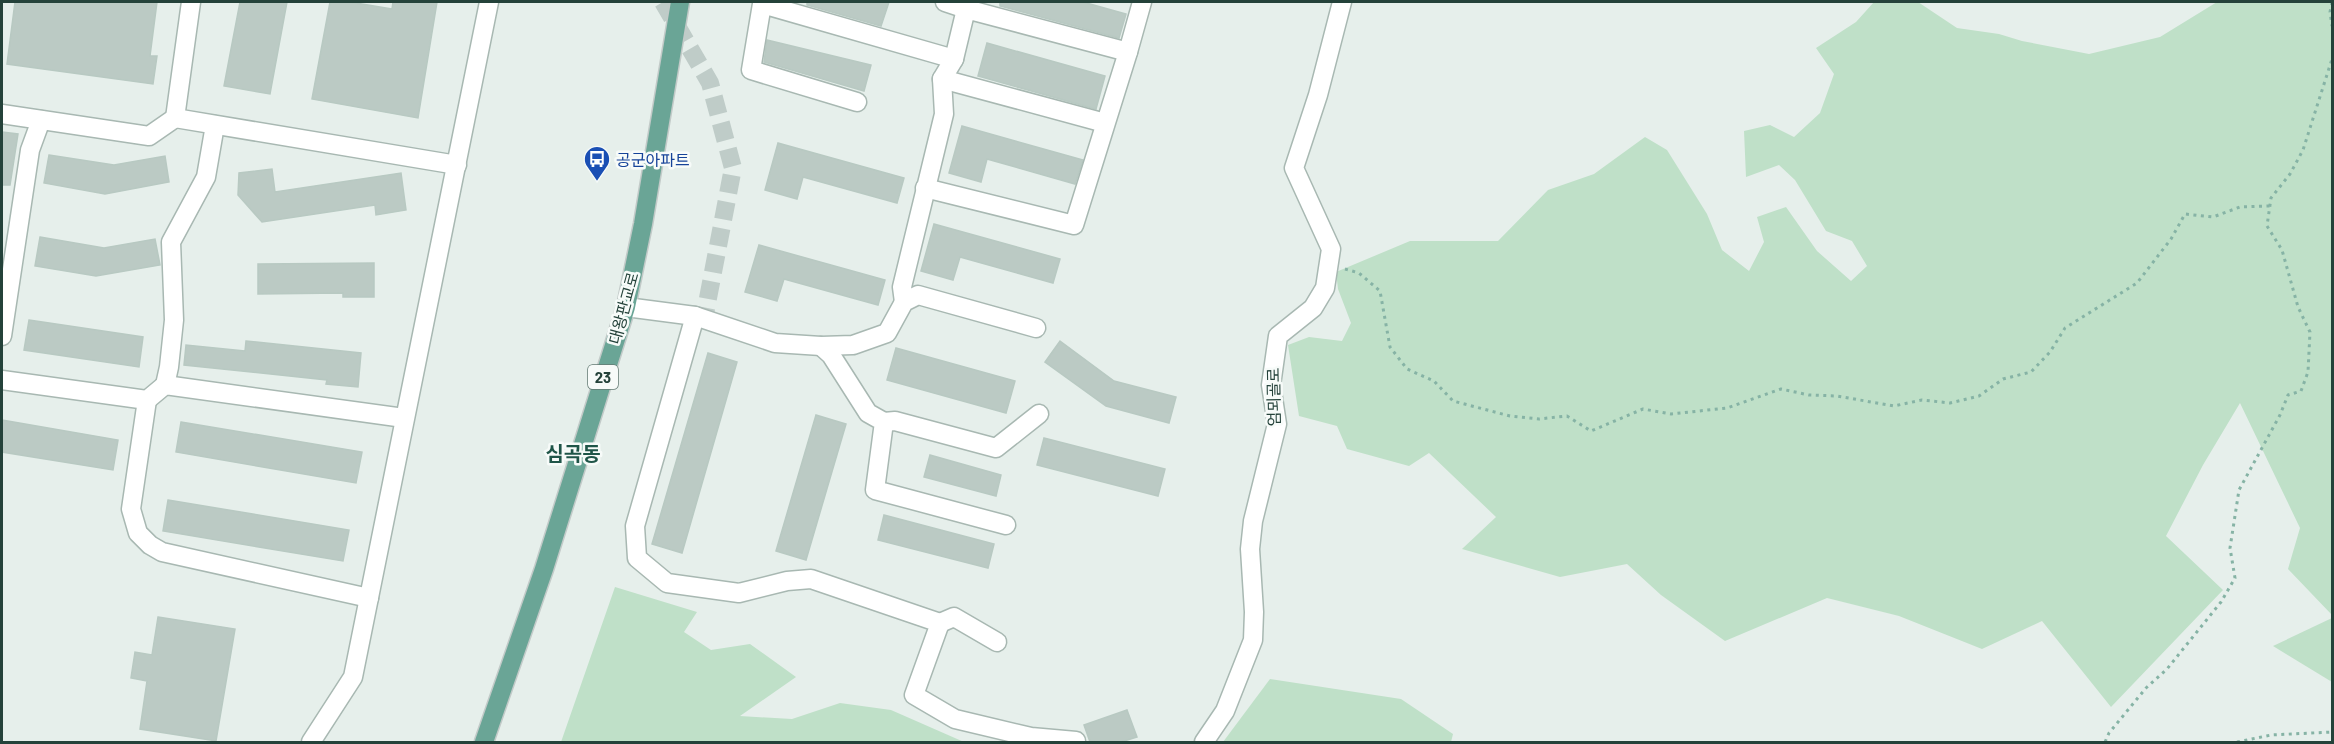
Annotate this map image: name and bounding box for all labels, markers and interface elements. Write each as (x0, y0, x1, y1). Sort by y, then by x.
bus stop icon: 공군아파트 (582, 144, 612, 182)
place label: 공군아파트 (616, 150, 690, 169)
street label: 대왕판교로 (604, 270, 642, 346)
road number: 23 (588, 365, 618, 389)
street label: 엄뫼골로 (1263, 367, 1283, 427)
district label: 심곡동 (545, 441, 601, 465)

